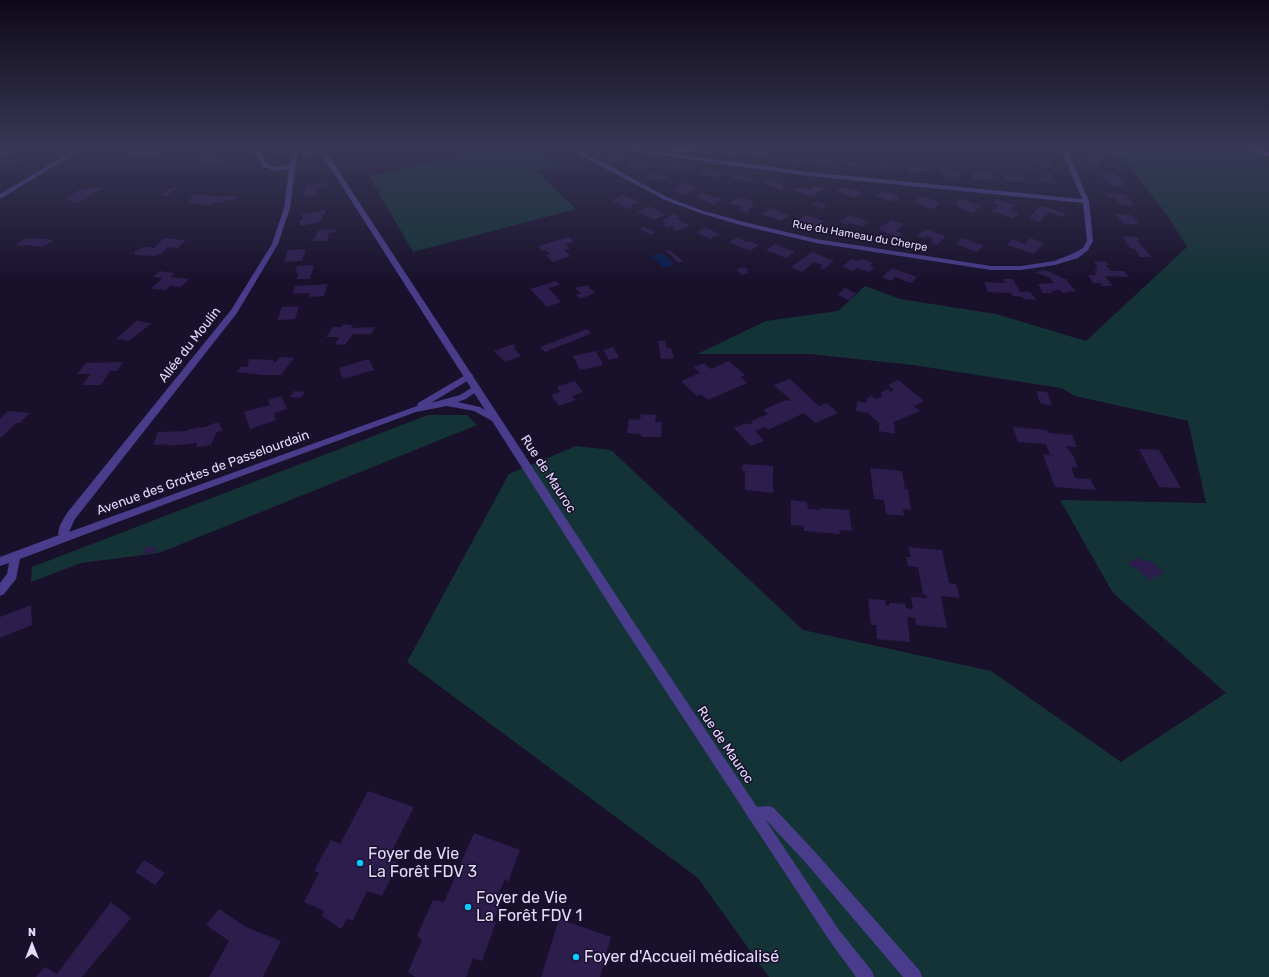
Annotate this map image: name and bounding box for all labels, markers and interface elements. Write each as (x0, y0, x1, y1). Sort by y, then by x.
street label: Rue du Hameau du Cherpe (792, 218, 928, 254)
street label: Allée du Moulin (156, 304, 224, 386)
street label: Avenue des Grottes de Passelourdain (95, 427, 311, 519)
street label: Rue de Mauroc (517, 432, 579, 516)
street label: Rue de Mauroc (693, 703, 757, 787)
place label: Foyer de Vie La Forêt FDV 3 (368, 844, 477, 882)
marker: Foyer de Vie La Forêt FDV 3 (355, 858, 365, 868)
place label: Foyer de Vie La Forêt FDV 1 (476, 888, 582, 926)
marker: Foyer de Vie La Forêt FDV 1 (463, 902, 473, 912)
north arrow (12, 925, 52, 965)
text: N (28, 926, 36, 939)
place label: Foyer d'Accueil médicalisé (584, 947, 779, 967)
marker: Foyer d'Accueil médicalisé (571, 952, 581, 962)

